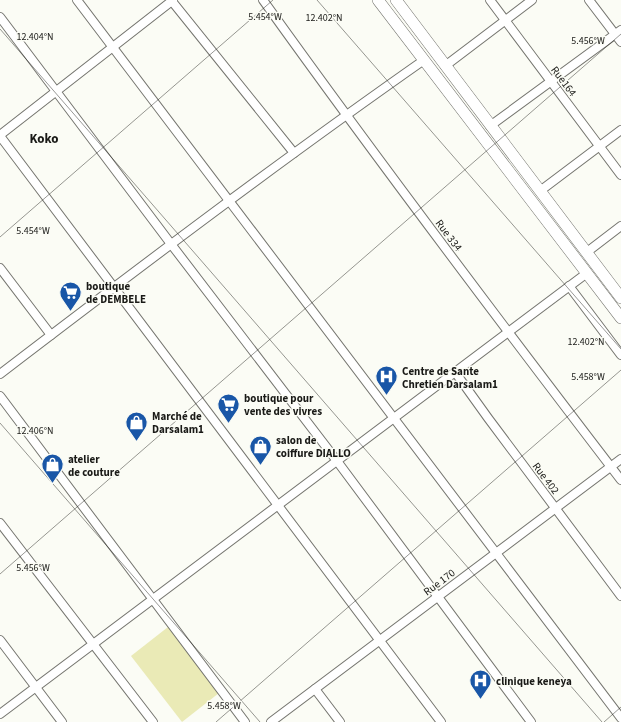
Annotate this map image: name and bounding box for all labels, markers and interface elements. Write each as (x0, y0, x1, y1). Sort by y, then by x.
text: 5.454°W (248, 10, 282, 24)
text: 12.402°N (305, 11, 343, 25)
text: 12.404°N (16, 30, 54, 44)
text: 5.456°W (571, 34, 605, 48)
street label: Rue164 (547, 63, 580, 100)
district label: Koko (30, 130, 58, 148)
street label: Rue 334 (432, 216, 466, 255)
text: 5.454°W (16, 224, 50, 238)
supermarket icon: boutique de DEMBELE (57, 279, 83, 312)
place label: boutique de DEMBELE (86, 279, 146, 307)
text: 12.402°N (567, 335, 605, 349)
hospital icon: Centre de Sante Chretien Darsalam1 (373, 364, 399, 397)
place label: Centre de Sante Chretien Darsalam1 (402, 364, 498, 392)
text: 5.458°W (571, 370, 605, 384)
supermarket icon: boutique pour vente des vivres (216, 391, 242, 424)
place label: boutique pour vente des vivres (244, 391, 322, 419)
shop icon: Marché de Darsalam1 (123, 409, 149, 442)
place label: Marché de Darsalam1 (152, 409, 204, 437)
text: 12.406°N (16, 424, 54, 438)
shop icon: salon de coiffure DIALLO (248, 433, 274, 466)
place label: salon de coiffure DIALLO (276, 433, 351, 461)
shop icon: atelier de couture (40, 452, 66, 485)
place label: atelier de couture (68, 452, 120, 480)
street label: Rue 402 (529, 459, 563, 497)
text: 5.456°W (16, 561, 50, 575)
street label: Rue 170 (420, 565, 458, 599)
hospital icon: clinique keneya (467, 668, 493, 701)
place label: clinique keneya (496, 674, 572, 689)
text: 5.458°W (207, 699, 241, 713)

